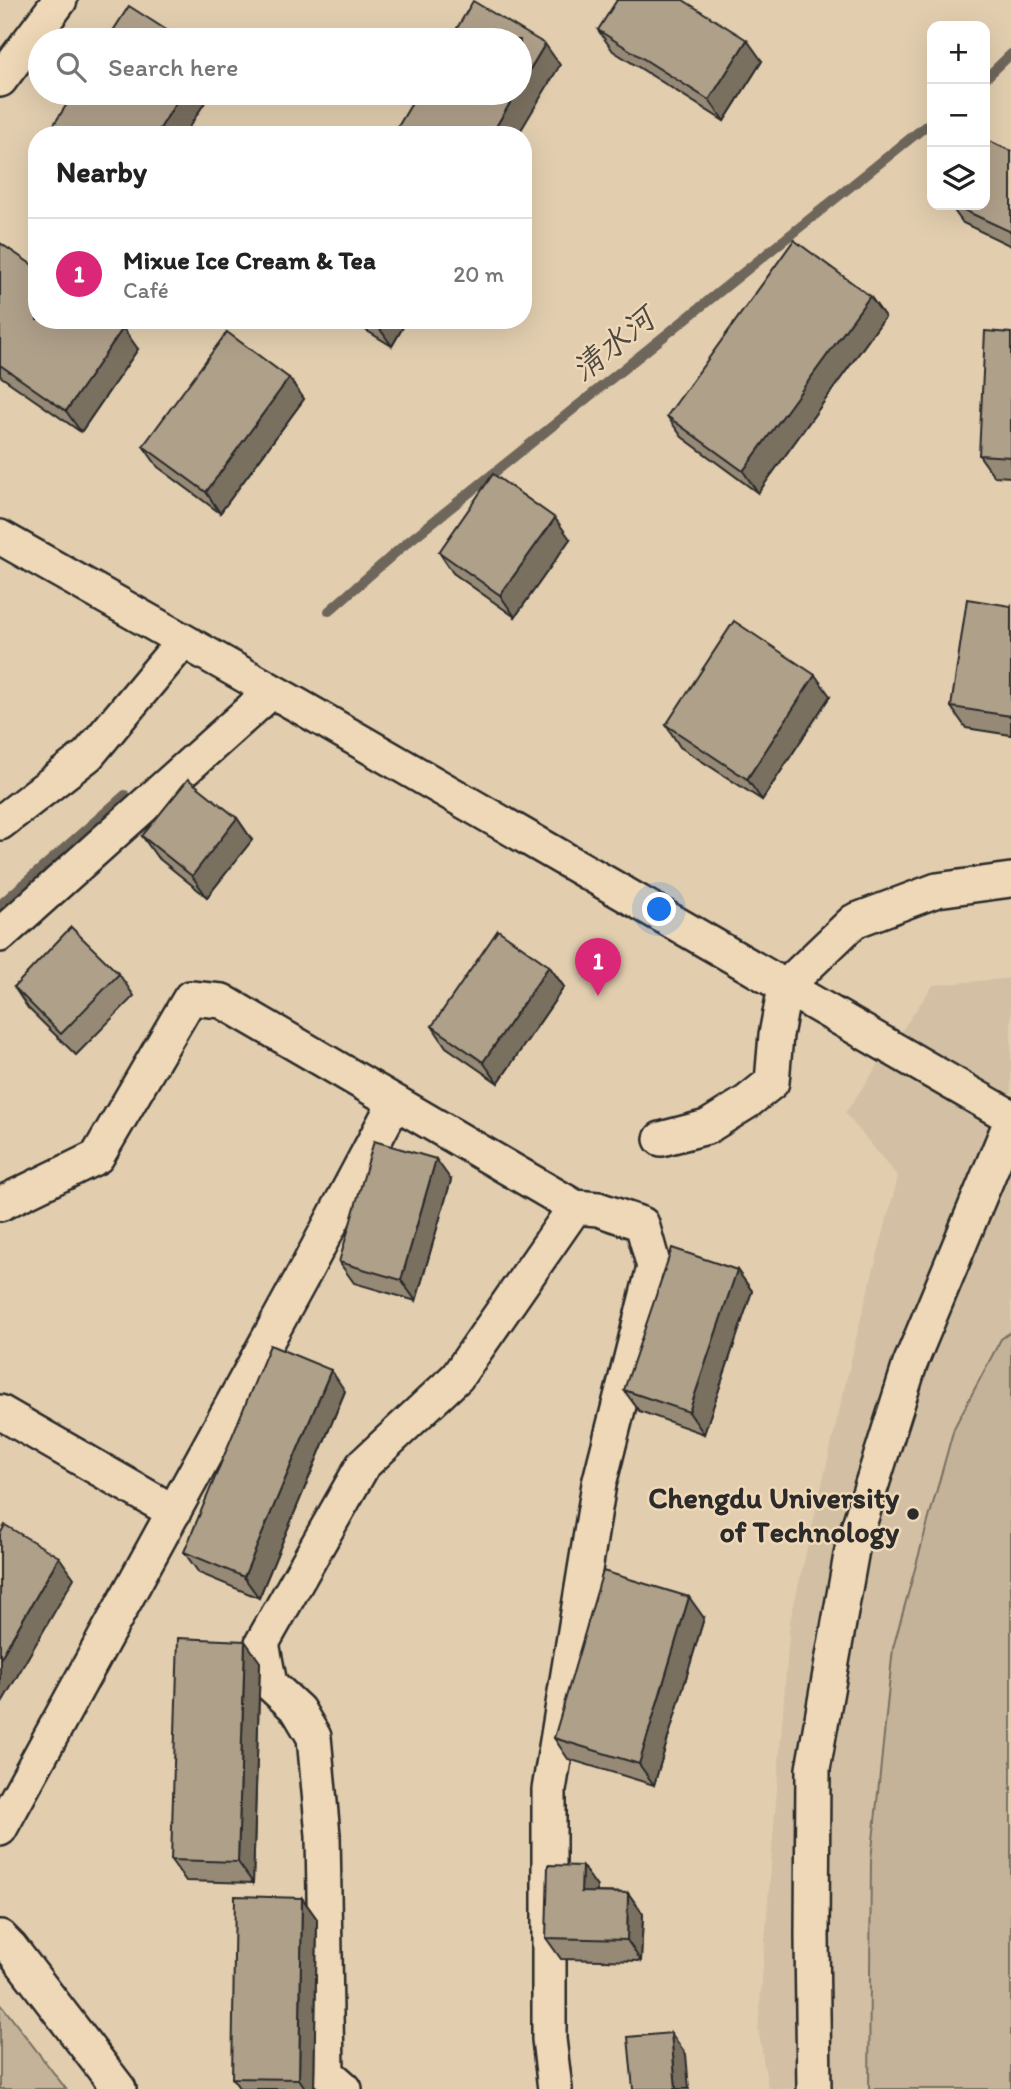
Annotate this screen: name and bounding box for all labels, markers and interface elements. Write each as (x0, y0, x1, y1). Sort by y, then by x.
map controls (927, 21, 990, 210)
button: + (927, 21, 990, 84)
search box (28, 28, 532, 105)
icon: search (52, 48, 90, 86)
text: Search here (108, 51, 238, 83)
button: − (927, 84, 990, 147)
button: layers (927, 147, 990, 210)
text: Nearby (56, 153, 147, 190)
text: Mixue Ice Cream & Tea (123, 244, 376, 276)
text: 1 (74, 260, 84, 288)
text: 20 m (453, 260, 504, 288)
text: Café (123, 276, 169, 304)
water label: 清水河 (564, 296, 666, 389)
your location (642, 892, 676, 926)
pin: 1 (575, 938, 621, 996)
place label: Chengdu University of Technology (648, 1479, 900, 1550)
marker: Chengdu University of Technology (905, 1506, 921, 1522)

